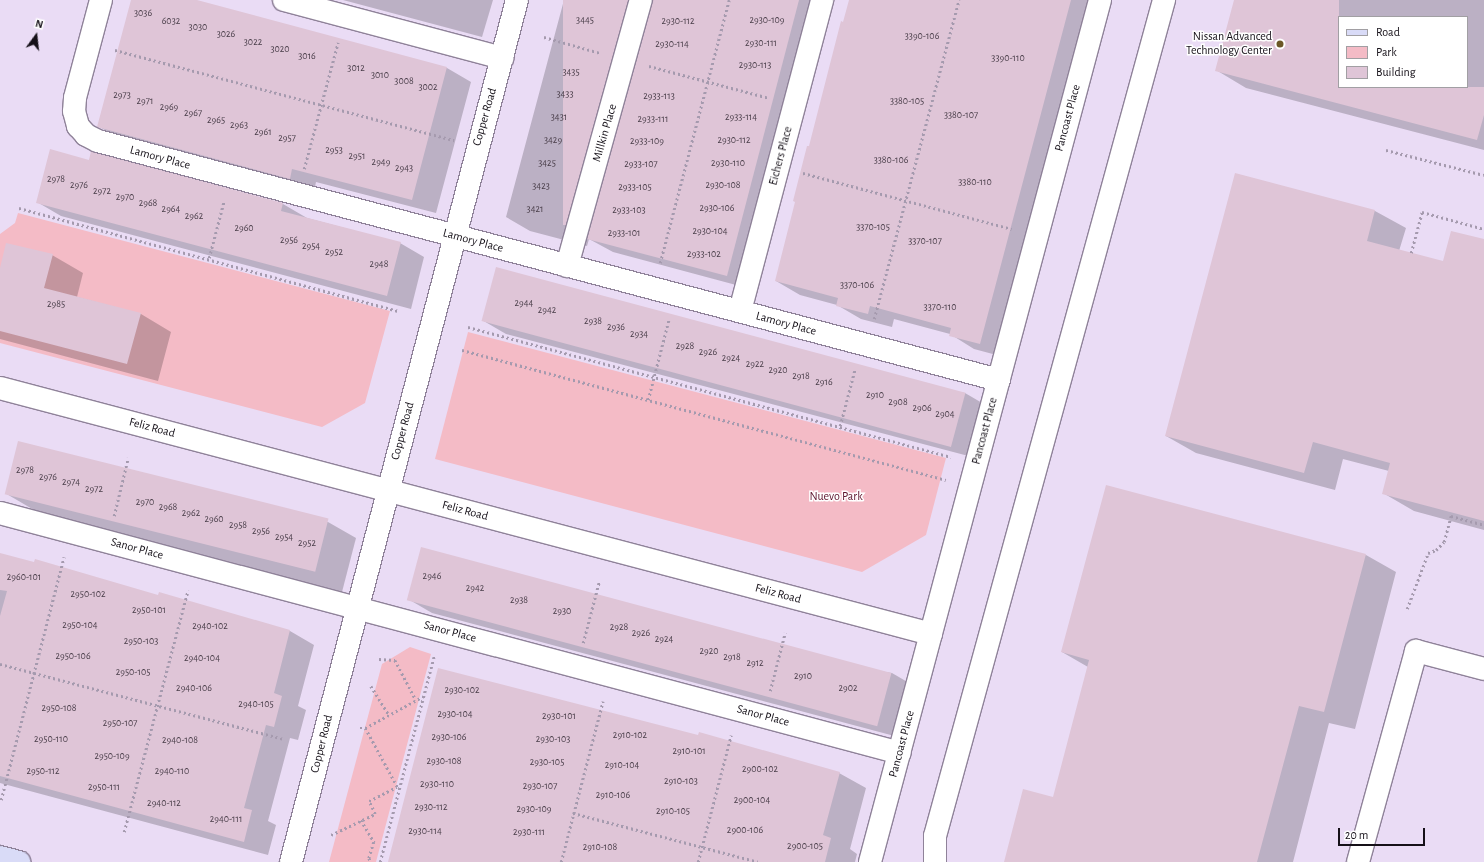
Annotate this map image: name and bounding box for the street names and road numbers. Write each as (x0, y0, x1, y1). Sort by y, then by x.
street label: Pancoast Place (1052, 83, 1084, 153)
street label: Copper Road (470, 86, 500, 148)
street label: Millkin Place (590, 102, 620, 164)
street label: Eichers Place (766, 125, 796, 187)
street label: Lamory Place (128, 143, 192, 173)
street label: Lamory Place (441, 226, 505, 256)
street label: Lamory Place (754, 309, 818, 339)
street label: Pancoast Place (969, 396, 1001, 466)
street label: Copper Road (388, 400, 418, 462)
street label: Feliz Road (127, 415, 177, 441)
street label: Feliz Road (440, 498, 490, 524)
street label: Sanor Place (109, 535, 165, 563)
street label: Feliz Road (753, 581, 803, 607)
street label: Sanor Place (422, 618, 478, 646)
street label: Sanor Place (735, 702, 791, 730)
street label: Pancoast Place (886, 709, 918, 779)
street label: Copper Road (308, 713, 336, 775)

